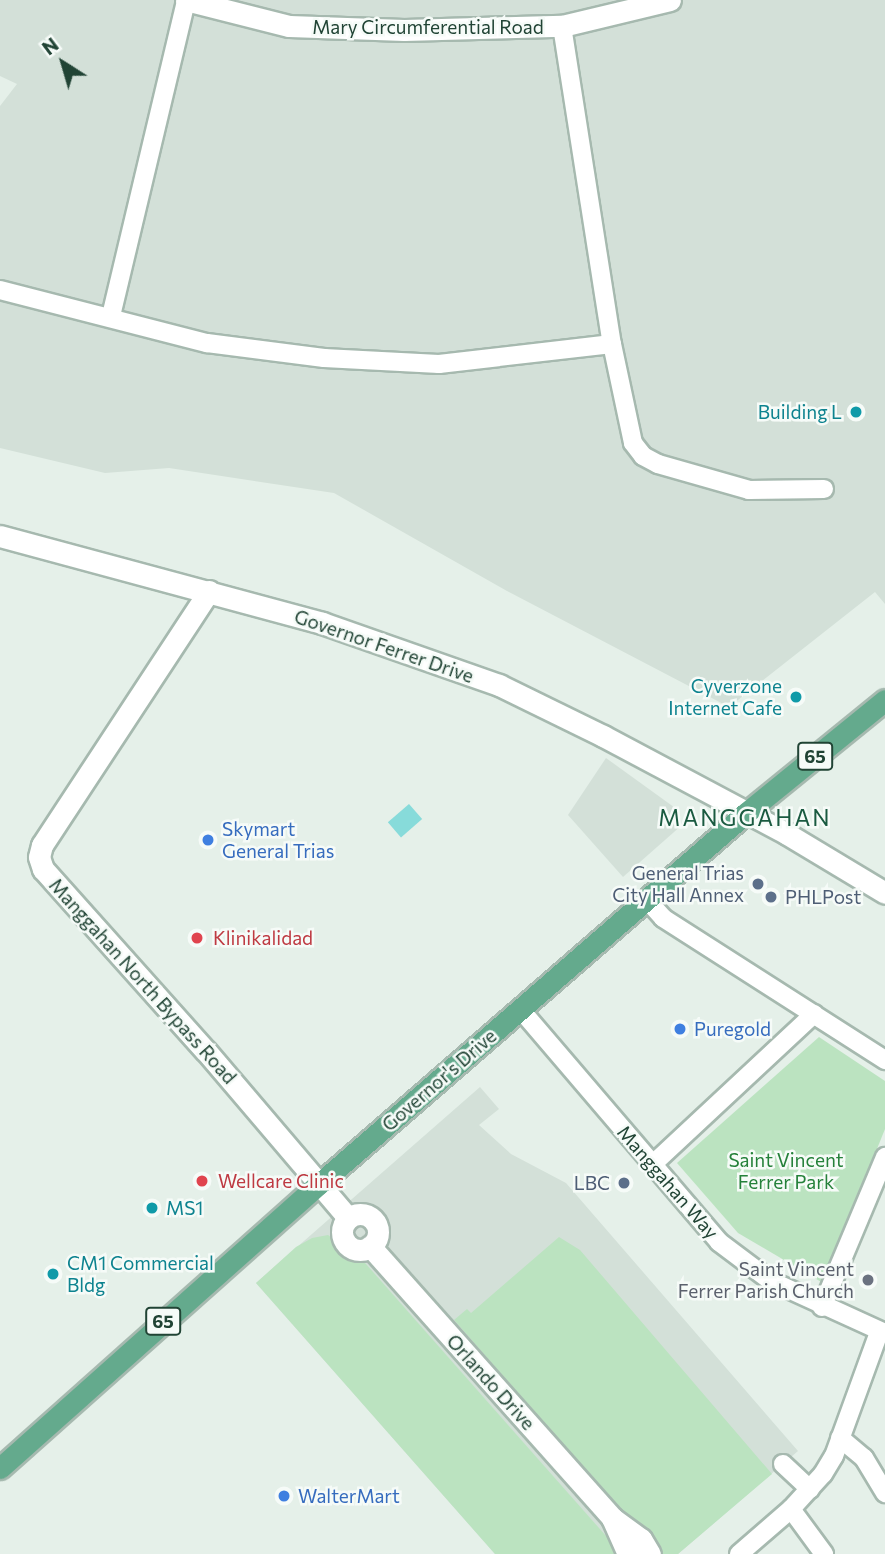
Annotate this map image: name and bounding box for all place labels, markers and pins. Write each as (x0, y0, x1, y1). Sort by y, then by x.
place label: Building L (758, 401, 842, 423)
marker: Building L (848, 404, 864, 420)
place label: Cyverzone Internet Cafe (668, 675, 782, 719)
marker: Cyverzone Internet Cafe (788, 689, 804, 705)
place label: Skymart General Trias (222, 818, 334, 862)
marker: Skymart General Trias (200, 832, 216, 848)
place label: General Trias City Hall Annex (612, 862, 744, 906)
marker: General Trias City Hall Annex (750, 876, 766, 892)
place label: PHLPost (785, 886, 861, 908)
marker: PHLPost (763, 889, 779, 905)
place label: Klinikalidad (213, 927, 313, 949)
marker: Klinikalidad (187, 928, 207, 948)
place label: Puregold (694, 1018, 771, 1040)
marker: Puregold (672, 1021, 688, 1037)
place label: Wellcare Clinic (218, 1170, 344, 1192)
marker: Wellcare Clinic (192, 1171, 212, 1191)
place label: LBC (574, 1172, 610, 1194)
marker: LBC (616, 1175, 632, 1191)
place label: MS1 (166, 1197, 203, 1219)
marker: MS1 (144, 1200, 160, 1216)
place label: CM1 Commercial Bldg (67, 1252, 214, 1296)
place label: Saint Vincent Ferrer Parish Church (678, 1258, 854, 1302)
marker: CM1 Commercial Bldg (45, 1266, 61, 1282)
marker: Saint Vincent Ferrer Parish Church (860, 1272, 876, 1288)
place label: WalterMart (298, 1485, 400, 1507)
marker: WalterMart (276, 1488, 292, 1504)

